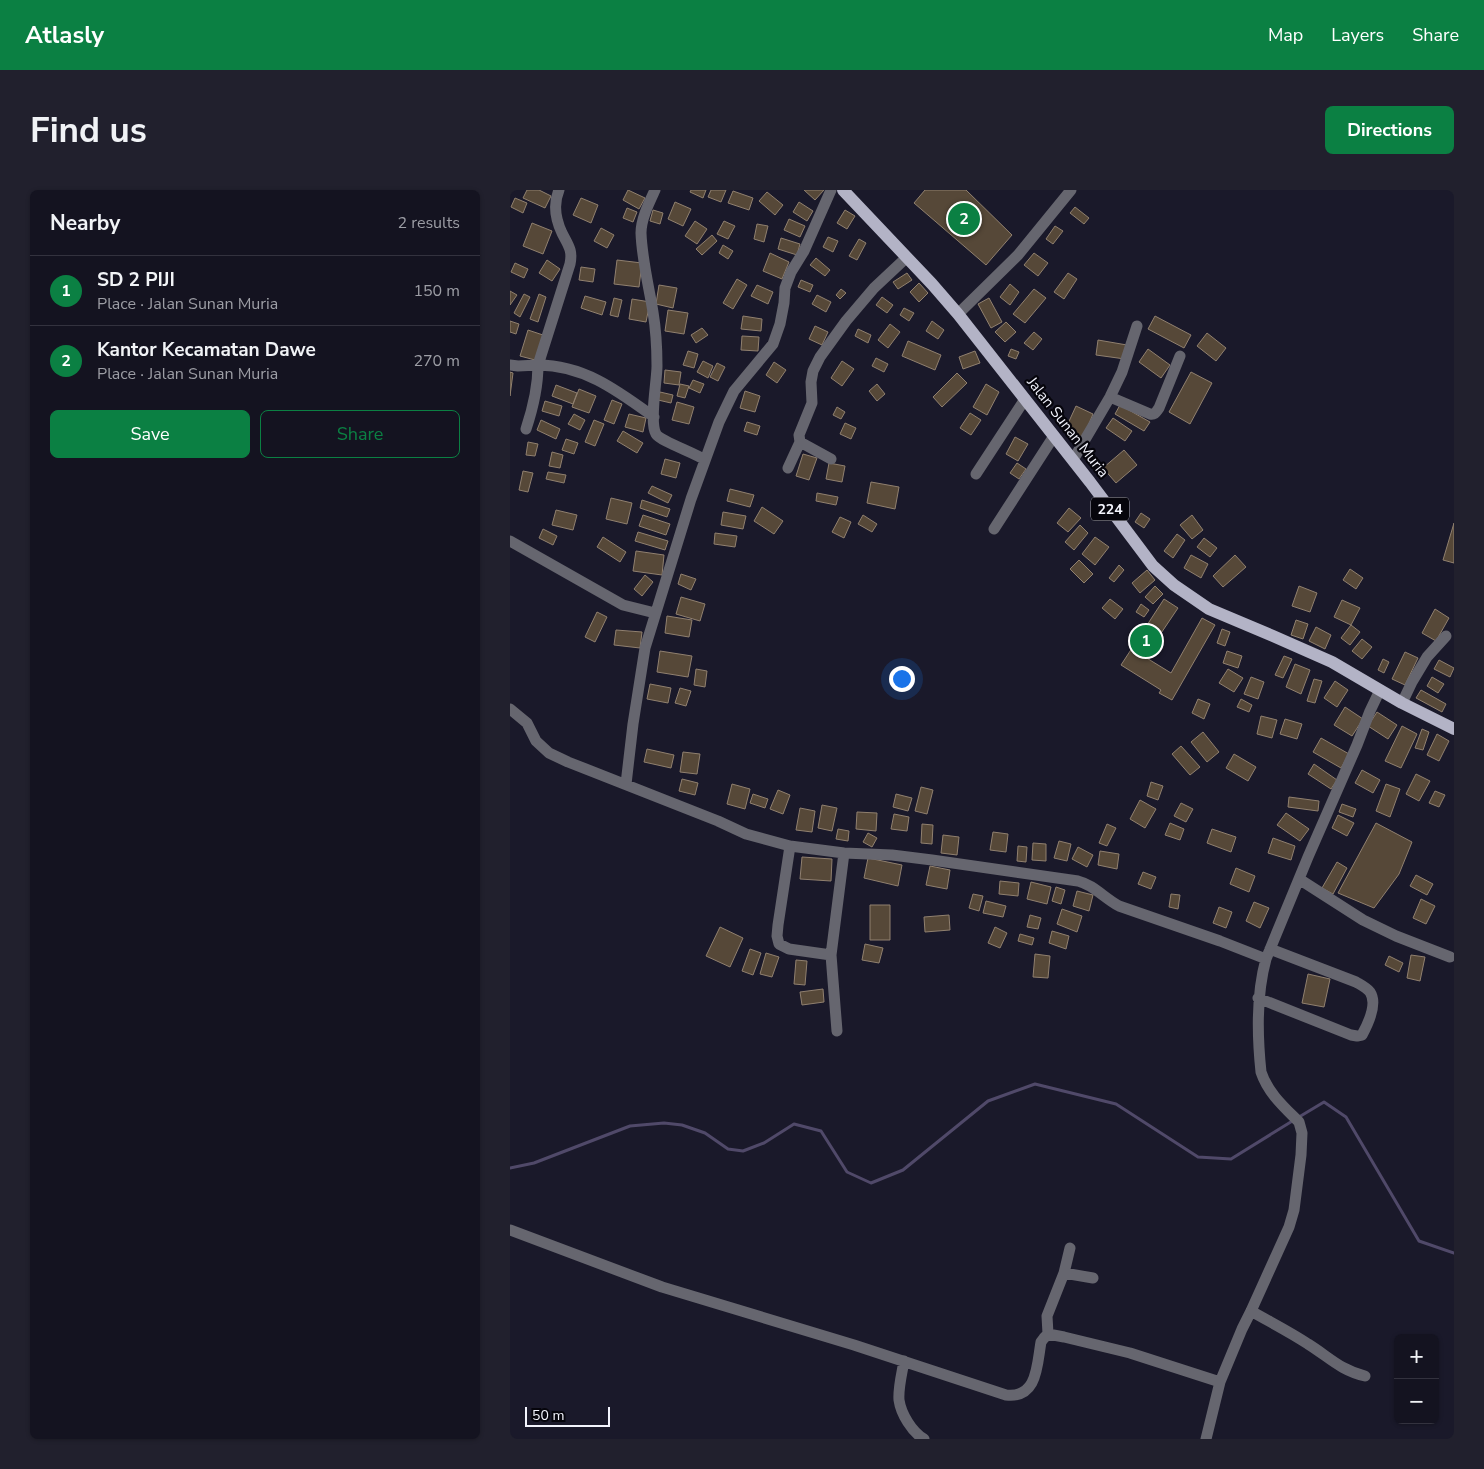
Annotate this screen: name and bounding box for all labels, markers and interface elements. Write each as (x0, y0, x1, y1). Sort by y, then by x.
text: Atlasly (25, 19, 104, 51)
text: Map (1268, 23, 1303, 47)
text: Layers (1331, 23, 1384, 47)
text: Share (1412, 23, 1459, 47)
button: Directions (1325, 106, 1454, 154)
text: Find us (30, 107, 147, 154)
pin: 2 (948, 200, 980, 238)
text: Nearby (50, 209, 120, 237)
text: 2 results (398, 212, 460, 234)
text: SD 2 PIJI (97, 267, 175, 293)
text: 1 (61, 280, 71, 302)
text: 150 m (413, 280, 460, 302)
text: Place · Jalan Sunan Muria (97, 293, 278, 315)
text: Kantor Kecamatan Dawe (97, 337, 316, 363)
text: 2 (61, 350, 71, 372)
text: 270 m (413, 350, 460, 372)
text: Place · Jalan Sunan Muria (97, 363, 278, 385)
street label: Jalan Sunan Muria (1022, 372, 1113, 481)
button: Save (50, 410, 250, 458)
button: Share (260, 410, 460, 458)
road number: 224 (1091, 498, 1129, 520)
pin: 1 (1130, 622, 1162, 660)
your location (889, 666, 915, 692)
map controls (1394, 1334, 1439, 1424)
button: + (1394, 1334, 1439, 1379)
button: − (1394, 1379, 1439, 1424)
scale bar (525, 1404, 610, 1427)
text: 50 m (532, 1406, 564, 1425)

